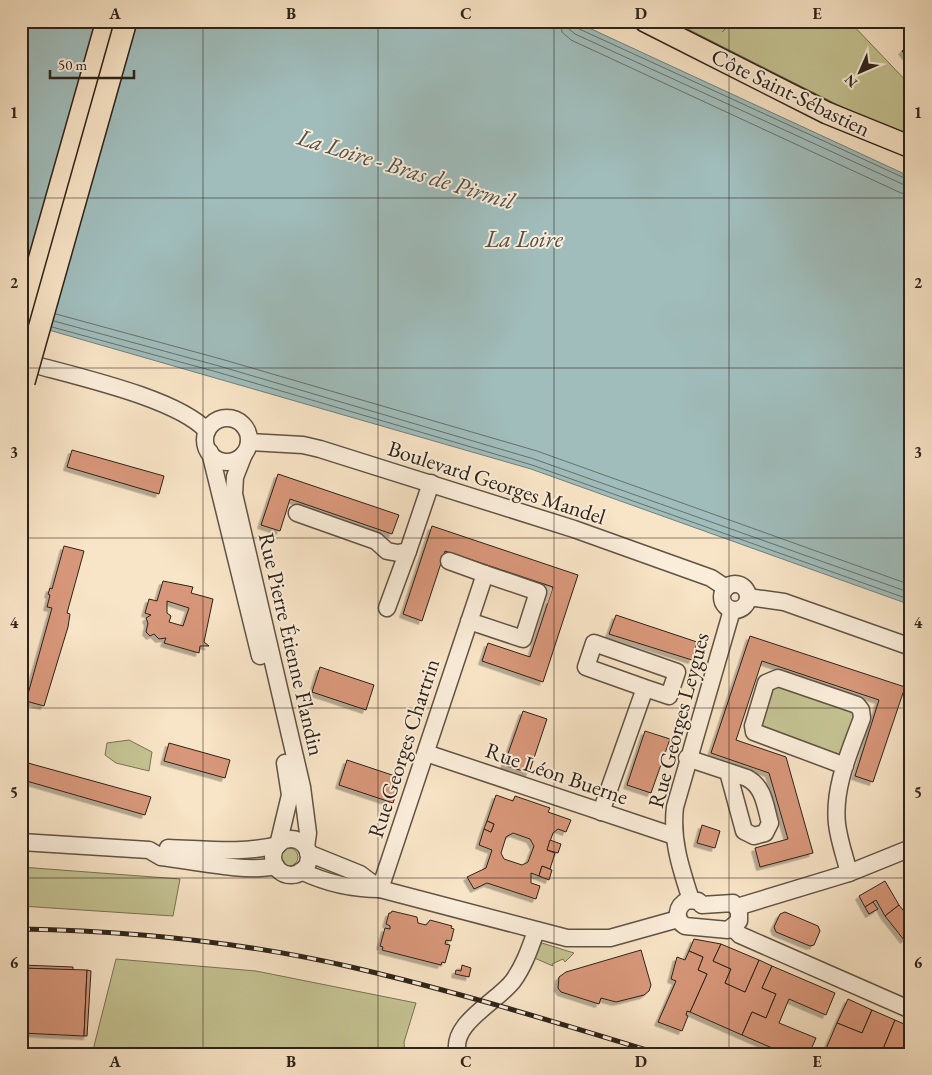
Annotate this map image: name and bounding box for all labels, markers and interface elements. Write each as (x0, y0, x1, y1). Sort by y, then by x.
text: A (108, 3, 121, 24)
text: B (286, 3, 296, 24)
text: C (460, 3, 472, 24)
text: D (635, 3, 647, 24)
text: E (812, 3, 822, 24)
street label: Côte Saint-Sébastien (706, 41, 875, 144)
scale bar (50, 48, 134, 80)
north arrow (834, 48, 884, 98)
text: 50 m (58, 55, 87, 74)
text: N (840, 70, 861, 92)
text: 1 (10, 102, 18, 123)
text: 1 (914, 102, 922, 123)
water label: La Loire - Bras de Pirmil (293, 120, 520, 217)
water label: La Loire (484, 223, 564, 254)
text: 2 (10, 272, 19, 293)
text: 2 (914, 272, 923, 293)
street label: Boulevard Georges Mandel (384, 434, 609, 531)
text: 3 (10, 442, 18, 463)
text: 3 (914, 442, 922, 463)
street label: Rue Pierre Étienne Flandin (252, 530, 331, 759)
text: 4 (10, 612, 19, 633)
text: 4 (914, 612, 923, 633)
street label: Rue Georges Leygues (641, 629, 716, 811)
street label: Rue Georges Chartrin (361, 654, 446, 842)
street label: Rue Léon Buerne (482, 736, 632, 812)
text: 5 (10, 782, 18, 803)
text: 5 (914, 782, 922, 803)
text: 6 (10, 952, 19, 973)
text: 6 (914, 952, 923, 973)
text: A (108, 1051, 121, 1072)
text: B (286, 1051, 296, 1072)
text: C (460, 1051, 472, 1072)
text: D (635, 1051, 647, 1072)
text: E (812, 1051, 822, 1072)

